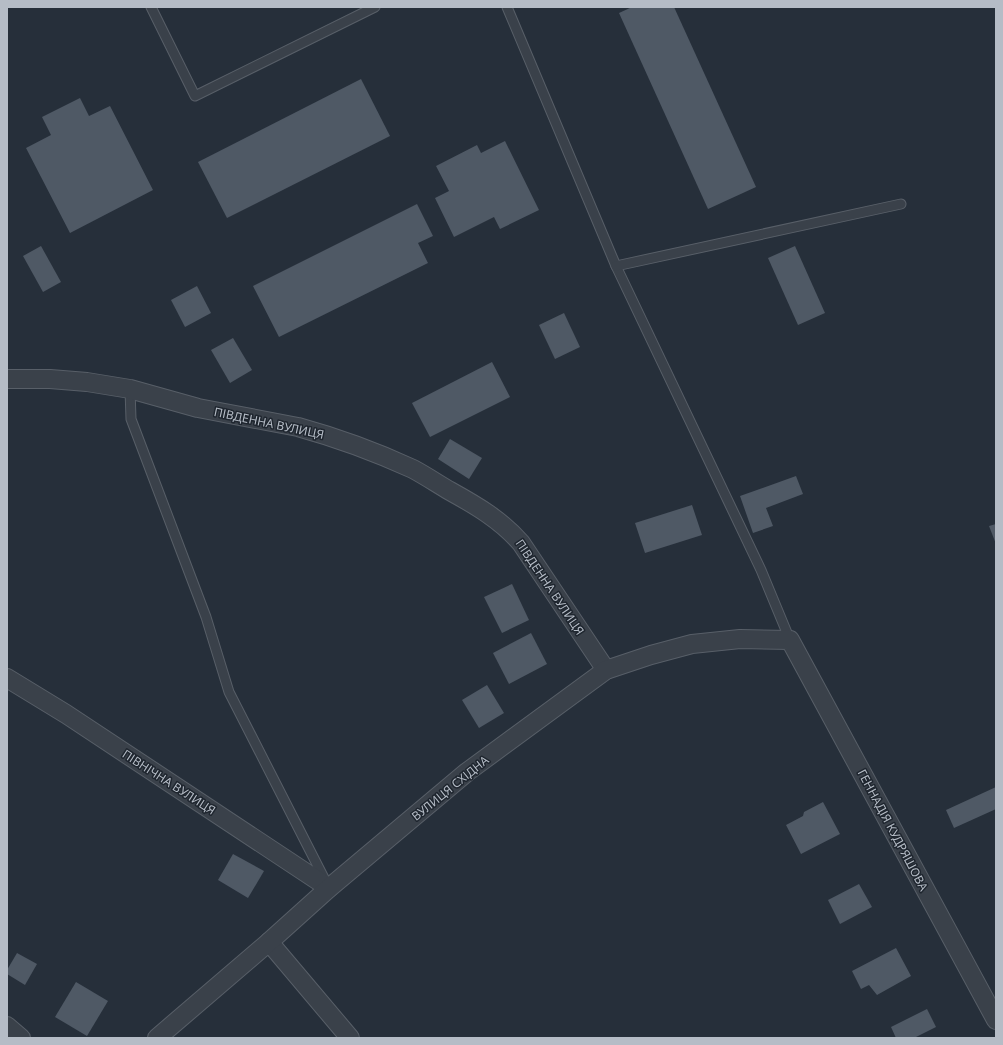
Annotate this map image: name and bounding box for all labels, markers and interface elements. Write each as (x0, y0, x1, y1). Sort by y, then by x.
street label: ПІВДЕННА ВУЛИЦЯ (212, 403, 326, 443)
street label: ПІВДЕННА ВУЛИЦЯ (512, 536, 588, 638)
street label: ПІВНІЧНА ВУЛИЦЯ (119, 745, 219, 819)
street label: ВУЛИЦЯ СХІДНА (408, 751, 492, 824)
street label: ГЕННАДІЯ КУДРЯШОВА (854, 766, 932, 894)

